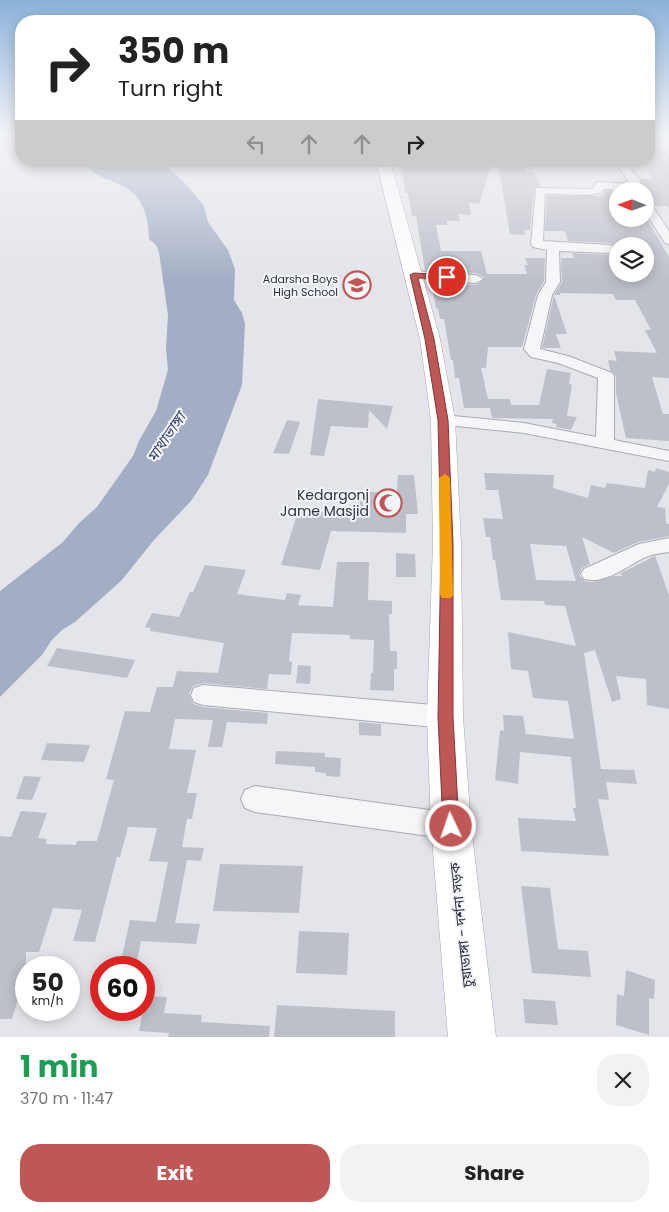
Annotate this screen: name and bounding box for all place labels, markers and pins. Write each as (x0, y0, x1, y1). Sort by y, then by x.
pin (426, 256, 468, 298)
school or university icon: Adarsha Boys High School (342, 270, 372, 300)
place label: Adarsha Boys High School (263, 271, 338, 300)
place label: Kedargonj Jame Masjid (280, 485, 369, 521)
mosque icon: Kedargonj Jame Masjid (373, 488, 403, 518)

